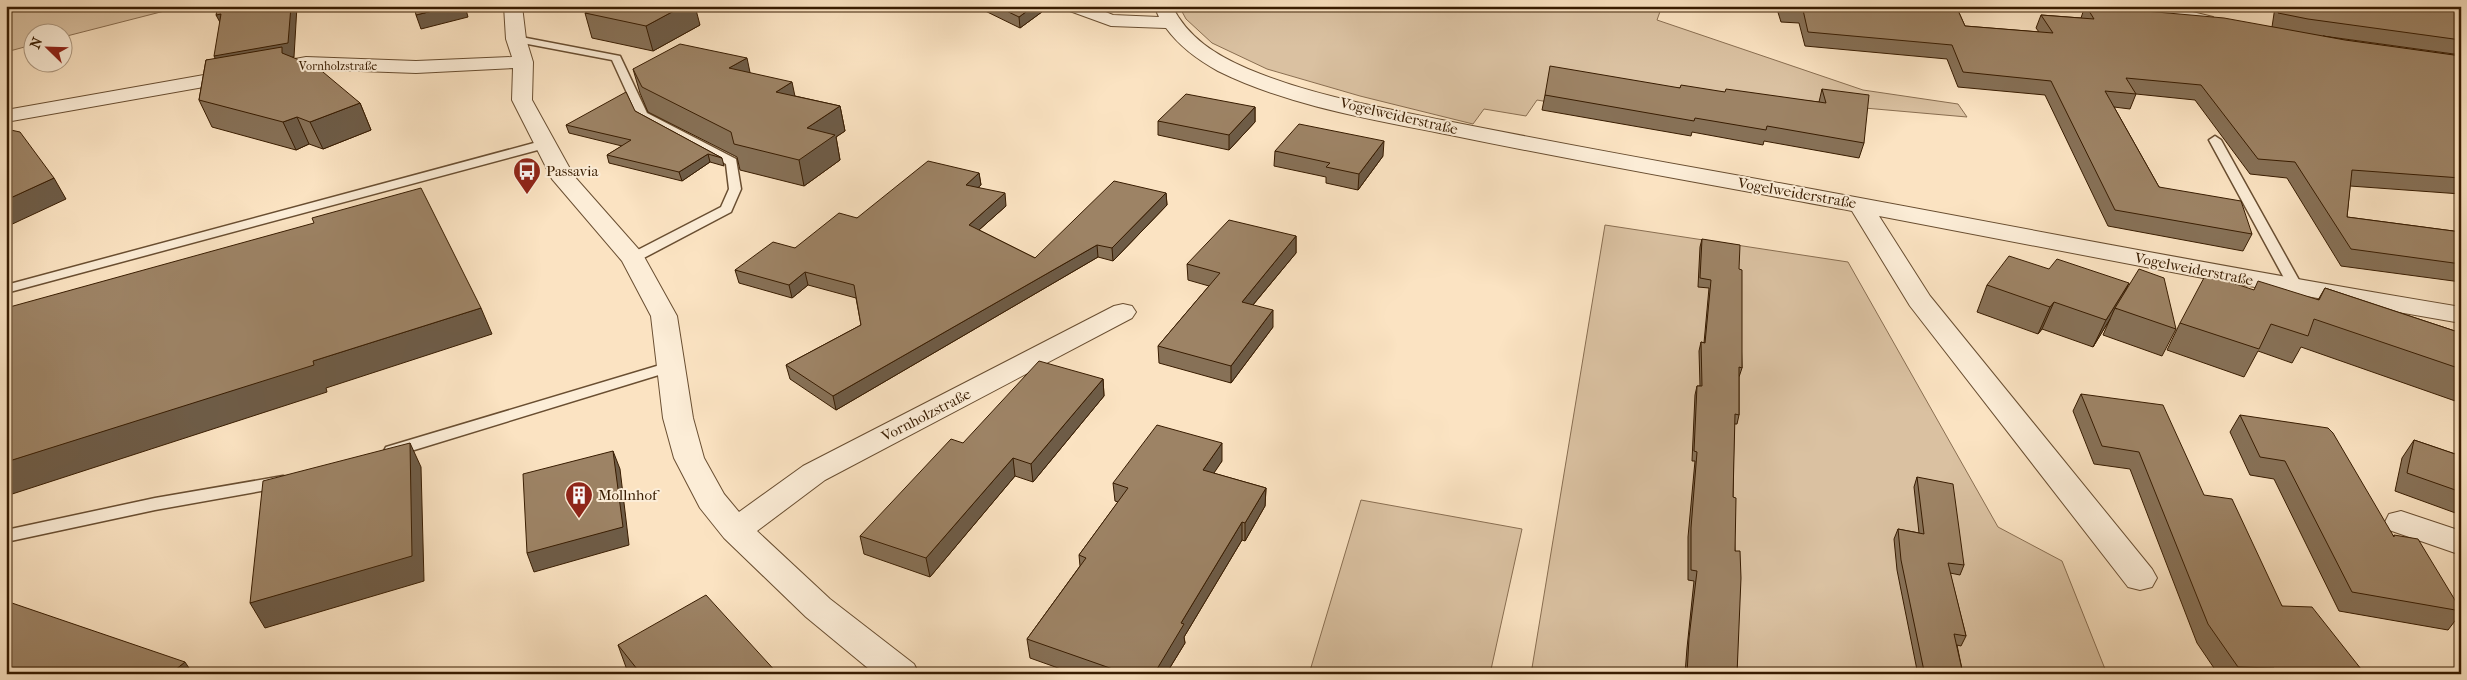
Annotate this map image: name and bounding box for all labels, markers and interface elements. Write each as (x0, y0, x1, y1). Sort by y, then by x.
north arrow (22, 22, 72, 72)
text: N (27, 35, 47, 51)
street label: Vornholzstraße (298, 59, 377, 73)
street label: Vogelweiderstraße (1337, 93, 1460, 138)
bus stop icon: Passavia (512, 156, 542, 195)
place label: Passavia (546, 162, 600, 180)
street label: Vogelweiderstraße (1735, 174, 1858, 212)
street label: Vogelweiderstraße (2132, 248, 2255, 289)
street label: Vornholzstraße (877, 384, 974, 446)
building icon: Mollnhof (564, 480, 594, 519)
place label: Mollnhof (598, 486, 660, 504)

